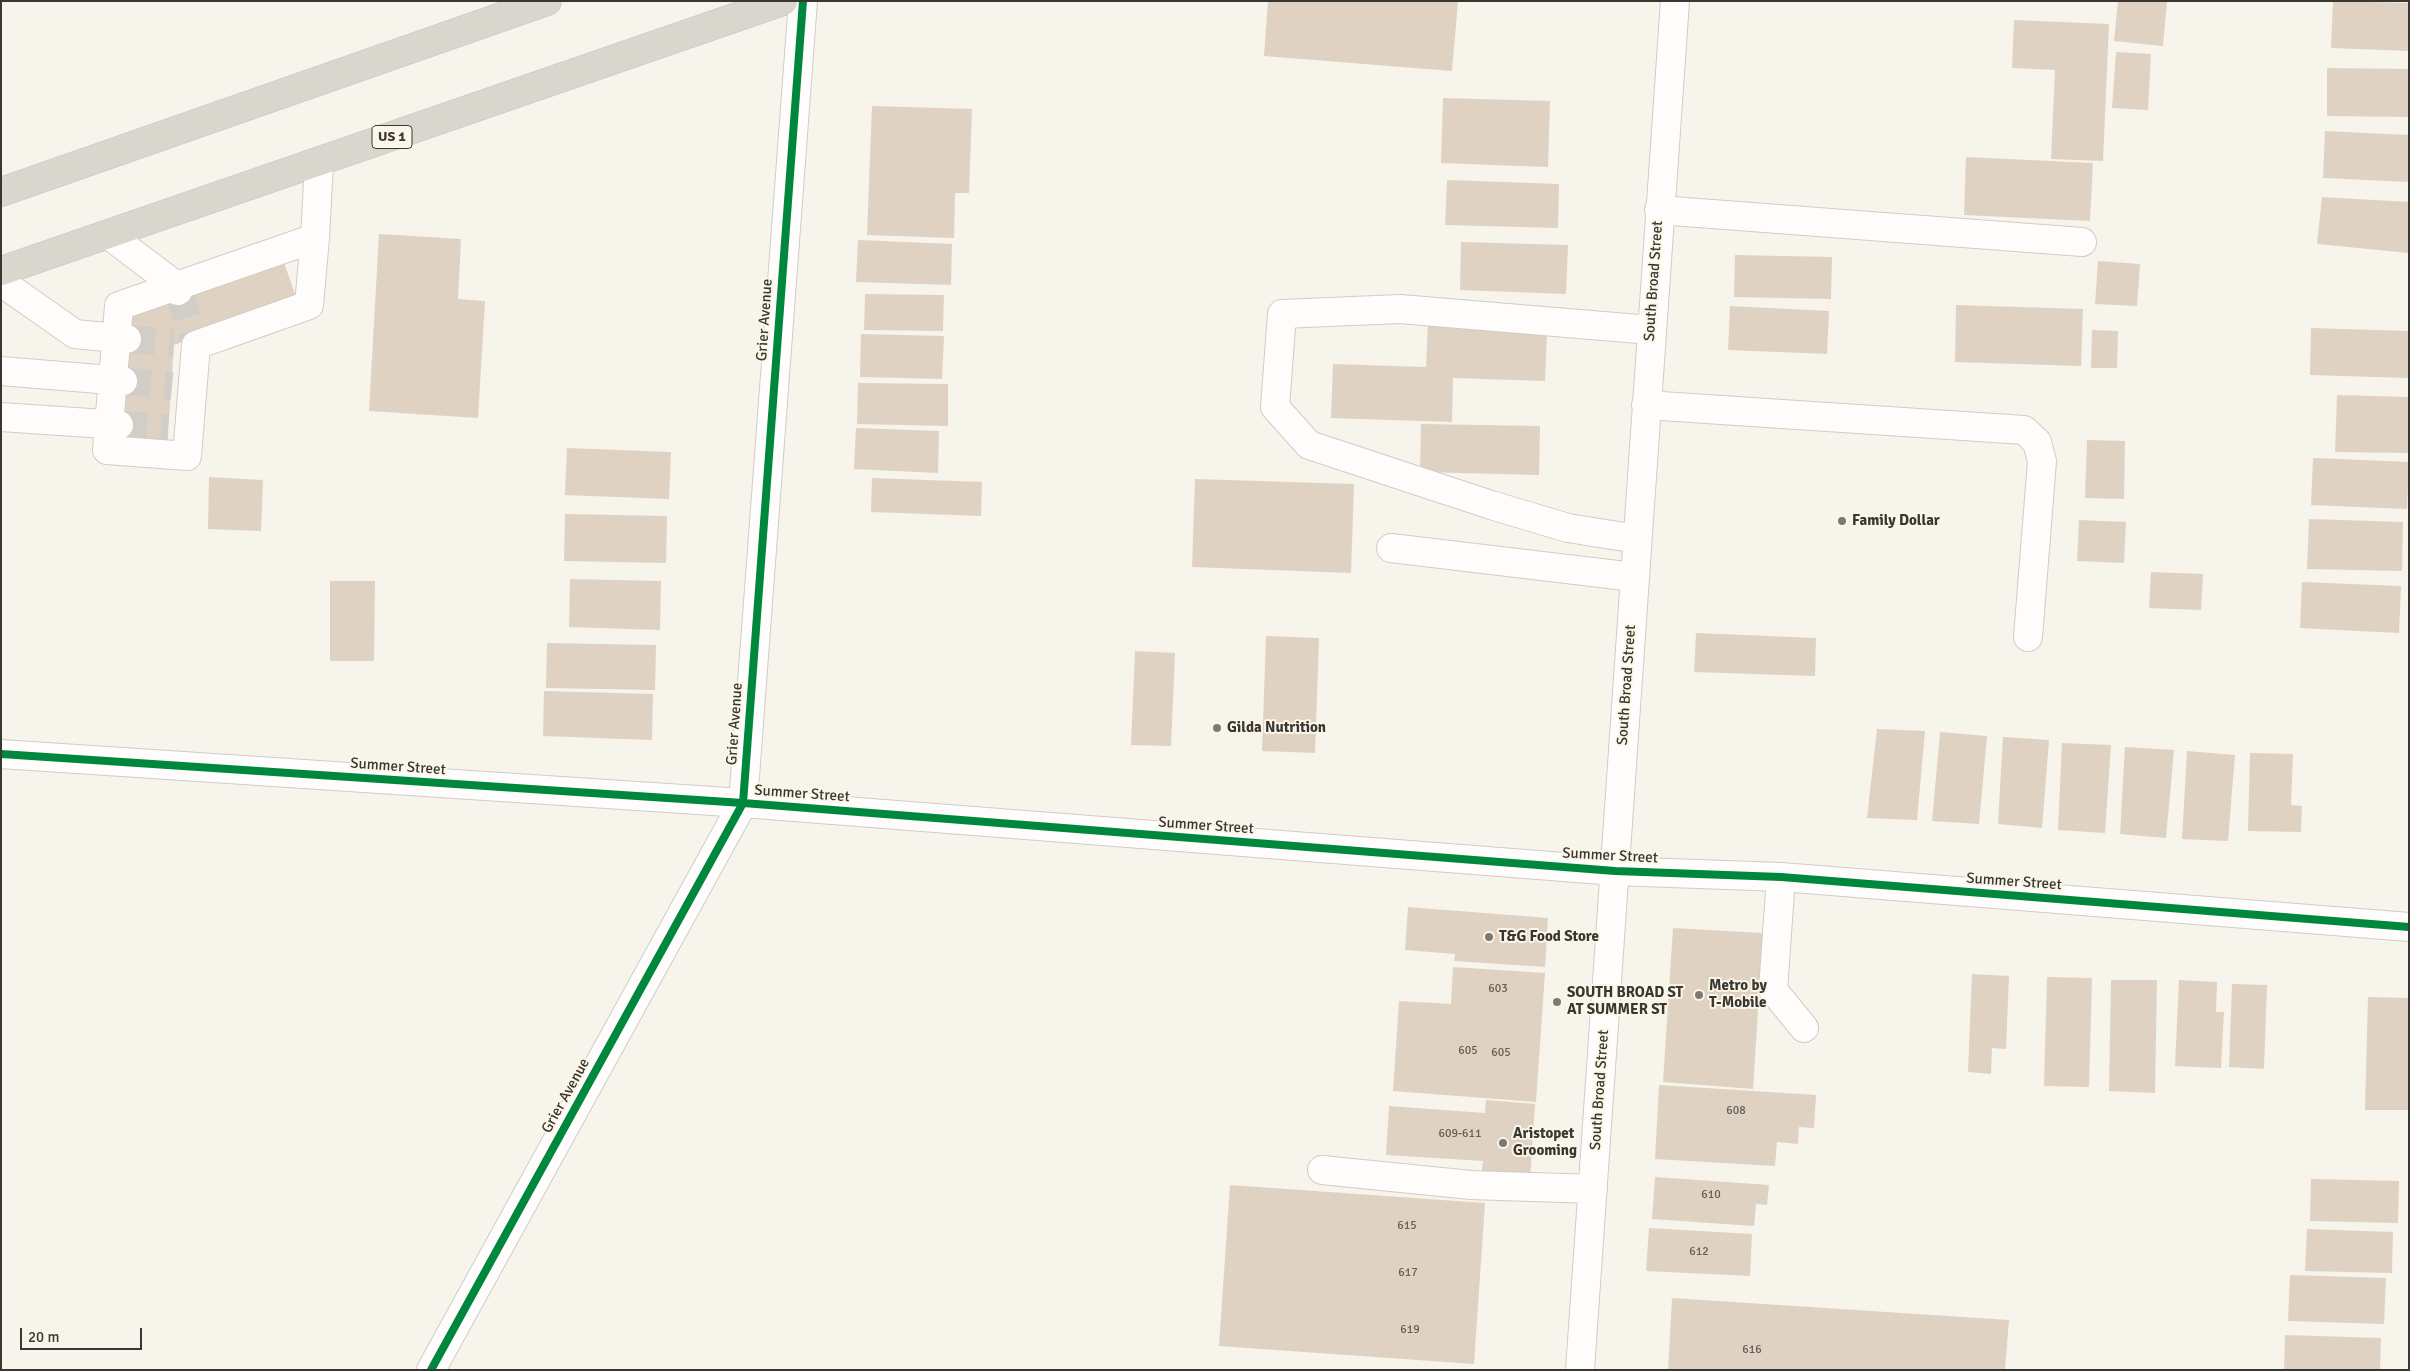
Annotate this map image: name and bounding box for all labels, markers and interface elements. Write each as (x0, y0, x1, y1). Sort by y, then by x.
road number: US 1 (372, 125, 412, 148)
street label: South Broad Street (1641, 220, 1667, 342)
street label: Grier Avenue (753, 278, 777, 362)
place label: Family Dollar (1852, 512, 1940, 530)
marker: Family Dollar (1836, 515, 1848, 527)
street label: South Broad Street (1614, 624, 1640, 746)
street label: Grier Avenue (723, 682, 747, 766)
place label: Gilda Nutrition (1227, 719, 1326, 737)
marker: Gilda Nutrition (1211, 722, 1223, 734)
street label: Summer Street (350, 755, 446, 779)
street label: Summer Street (754, 782, 850, 806)
street label: Summer Street (1158, 814, 1254, 838)
street label: Summer Street (1562, 845, 1658, 867)
street label: Summer Street (1966, 870, 2062, 894)
place label: T&G Food Store (1499, 928, 1599, 946)
marker: T&G Food Store (1483, 931, 1495, 943)
place label: Metro by T-Mobile (1709, 977, 1767, 1012)
house number: 603 (1488, 982, 1508, 996)
place label: SOUTH BROAD ST AT SUMMER ST (1567, 984, 1683, 1019)
marker: Metro by T-Mobile (1693, 989, 1705, 1001)
marker: SOUTH BROAD ST AT SUMMER ST (1551, 996, 1563, 1008)
street label: South Broad Street (1587, 1029, 1613, 1151)
house number: 605 (1458, 1044, 1478, 1058)
house number: 605 (1491, 1046, 1511, 1060)
street label: Grier Avenue (538, 1055, 594, 1137)
house number: 608 (1726, 1104, 1746, 1118)
place label: Aristopet Grooming (1513, 1125, 1577, 1160)
house number: 609-611 (1438, 1127, 1482, 1141)
marker: Aristopet Grooming (1497, 1137, 1509, 1149)
house number: 610 (1701, 1188, 1721, 1202)
house number: 615 (1397, 1219, 1417, 1233)
house number: 612 (1689, 1245, 1709, 1259)
house number: 617 (1398, 1266, 1418, 1280)
scale bar (22, 1318, 145, 1350)
house number: 619 (1400, 1323, 1420, 1337)
text: 20 m (28, 1328, 59, 1346)
house number: 616 (1742, 1343, 1762, 1357)

